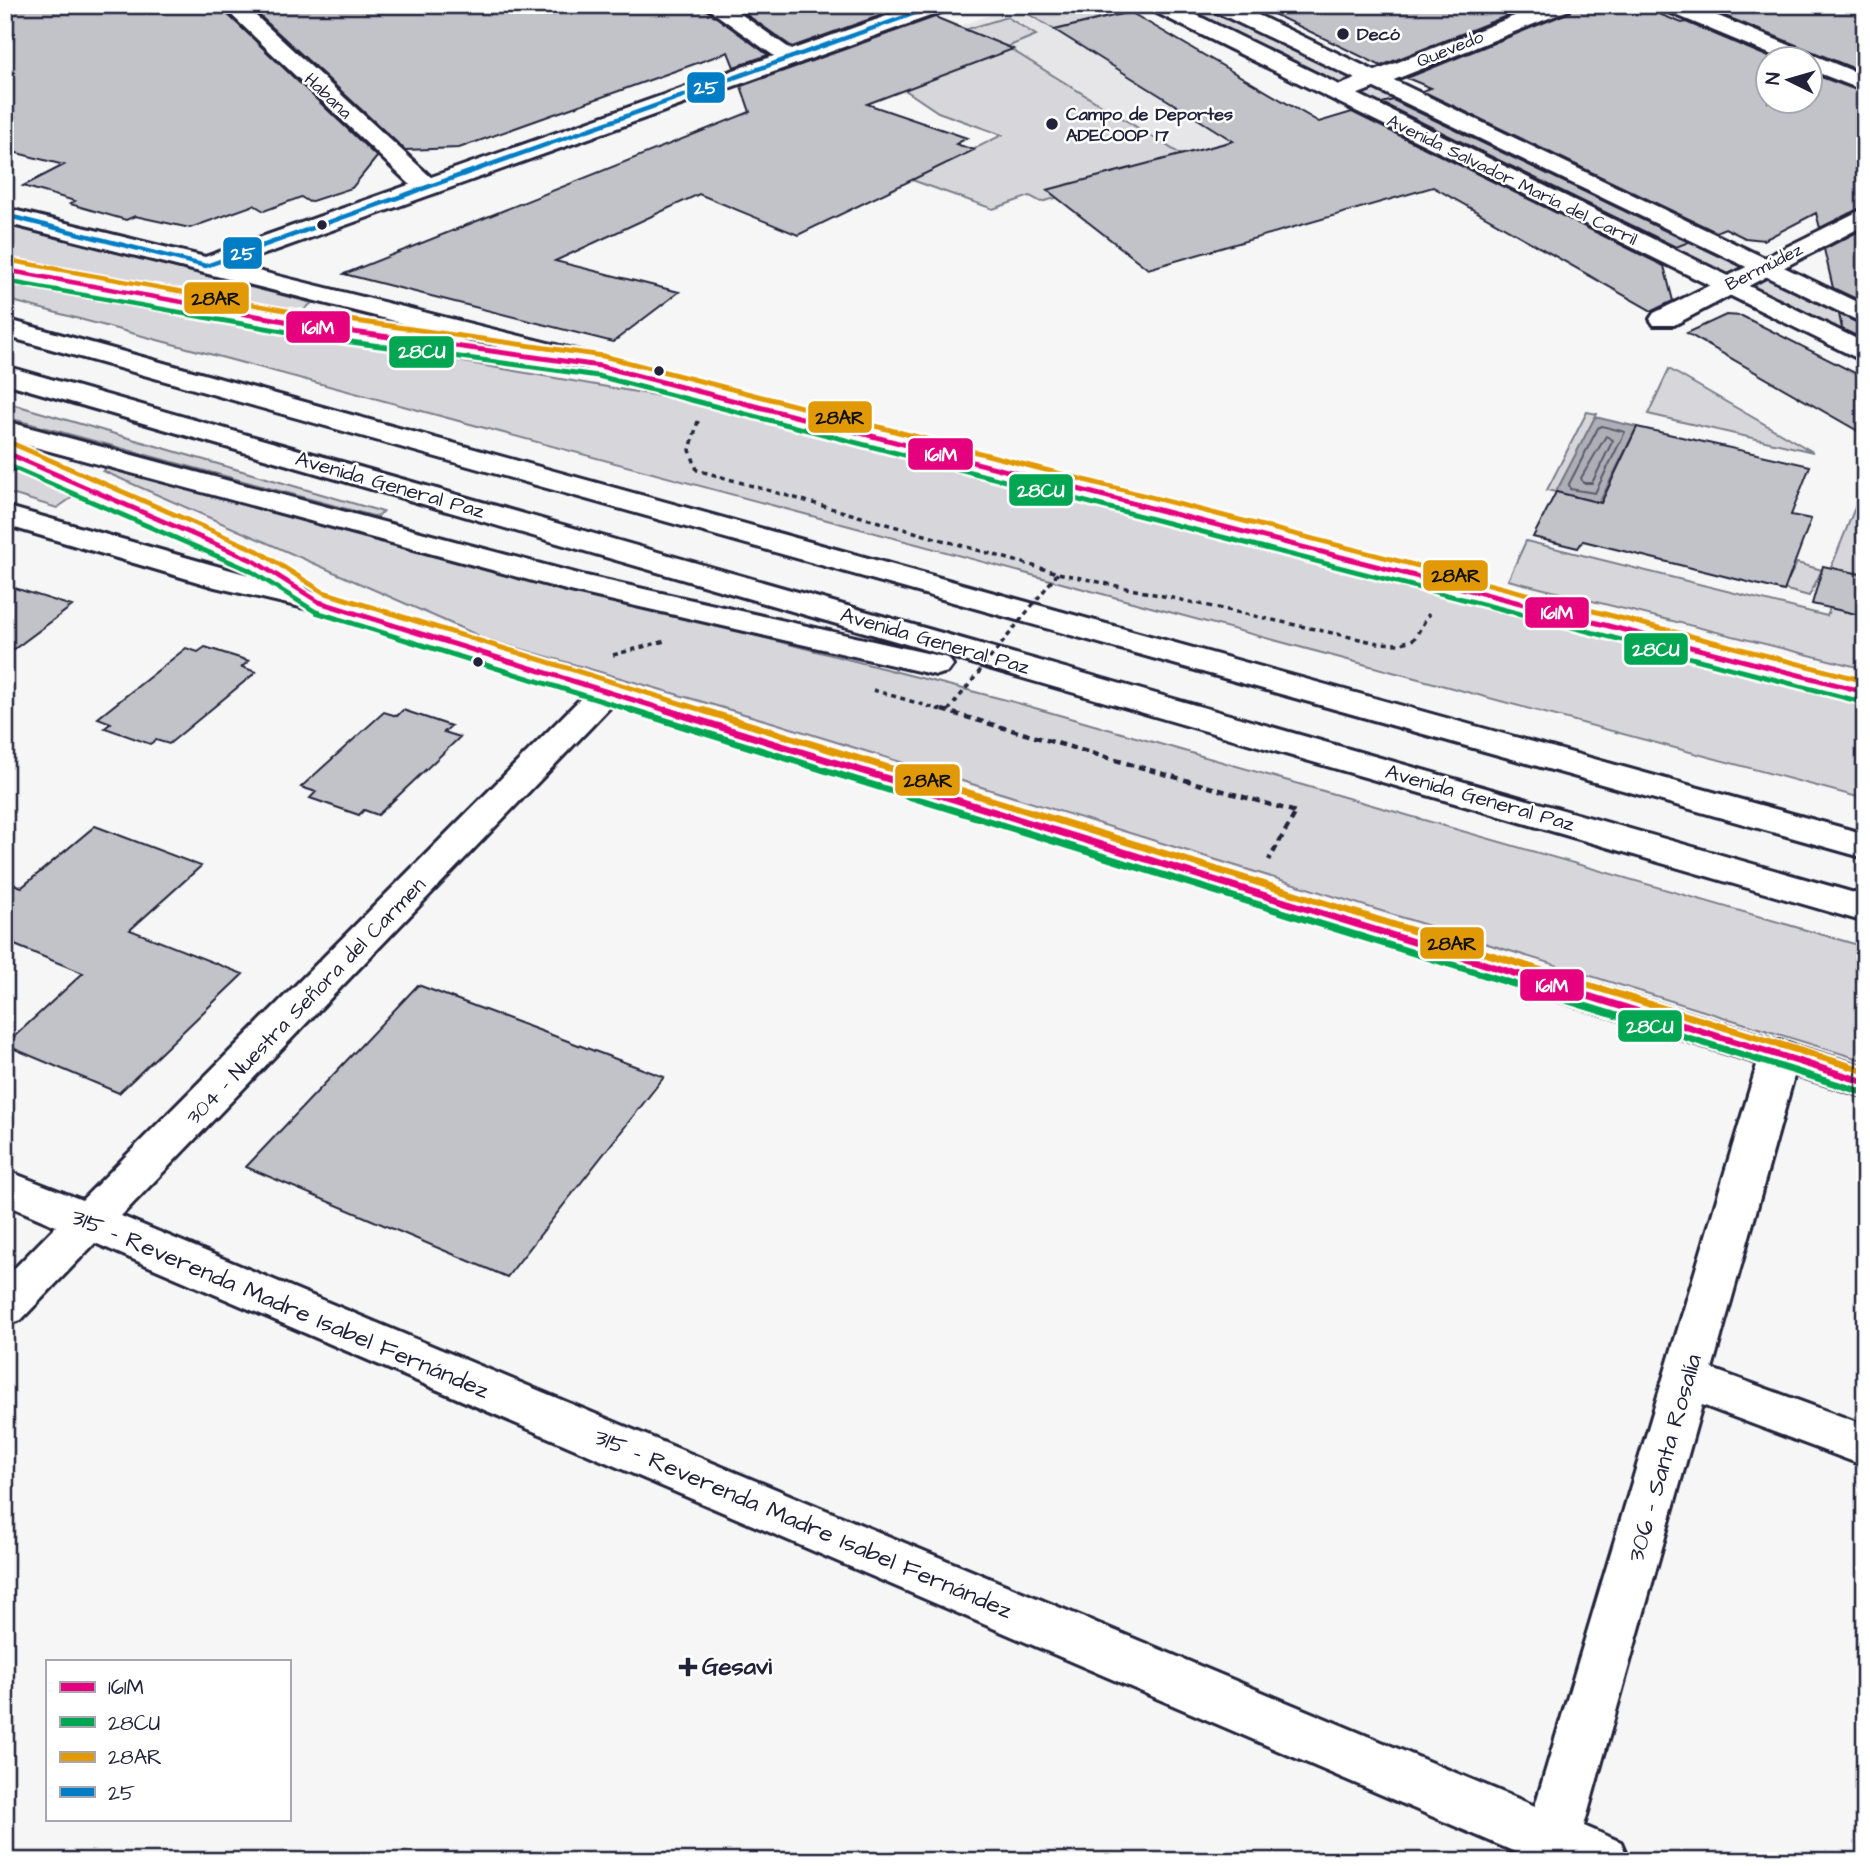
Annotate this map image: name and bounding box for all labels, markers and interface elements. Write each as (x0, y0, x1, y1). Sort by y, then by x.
place label: Decó (1357, 22, 1401, 47)
street label: Quevedo (1413, 24, 1487, 74)
marker: Decó (1335, 26, 1351, 42)
north arrow (1755, 46, 1825, 116)
street label: Habana (298, 67, 358, 125)
line badge: 25 (686, 71, 726, 104)
text: N (1760, 71, 1788, 86)
text: 25 (693, 75, 719, 102)
place label: Campo de Deportes ADECOOP 17 (1066, 102, 1233, 148)
street label: Avenida Salvador María del Carril (1383, 108, 1642, 252)
marker: Campo de Deportes ADECOOP 17 (1044, 116, 1060, 132)
unlabelled marker (315, 218, 329, 232)
line badge: 25 (222, 236, 263, 270)
street label: Bermúdez (1721, 237, 1807, 297)
text: 25 (230, 241, 256, 268)
line badge: 28AR (183, 281, 250, 315)
text: 28AR (191, 286, 241, 313)
line badge: 161M (285, 310, 351, 344)
text: 161M (302, 315, 335, 342)
line badge: 28CU (388, 335, 455, 369)
text: 28CU (397, 339, 446, 366)
unlabelled marker (652, 364, 666, 378)
line badge: 28AR (807, 400, 873, 434)
text: 28AR (815, 405, 865, 432)
line badge: 161M (907, 437, 974, 471)
text: 161M (925, 442, 958, 469)
street label: Avenida General Paz (292, 444, 489, 526)
line badge: 28CU (1008, 473, 1074, 507)
text: 28CU (1016, 478, 1065, 505)
line badge: 28AR (1422, 559, 1489, 592)
text: 28AR (1431, 563, 1481, 590)
line badge: 161M (1524, 596, 1590, 629)
street label: Avenida General Paz (837, 600, 1034, 682)
text: 161M (1541, 600, 1574, 627)
line badge: 28CU (1623, 632, 1689, 666)
text: 28CU (1631, 637, 1680, 664)
unlabelled marker (471, 655, 485, 669)
street label: Avenida General Paz (1382, 757, 1579, 839)
line badge: 28AR (894, 763, 961, 797)
text: 28AR (903, 768, 953, 795)
street label: 304 - Nuestra Señora del Carmen (180, 871, 432, 1131)
line badge: 28AR (1419, 926, 1485, 960)
text: 28AR (1427, 931, 1477, 958)
line badge: 161M (1519, 968, 1585, 1002)
text: 161M (1536, 973, 1569, 1000)
line badge: 28CU (1617, 1009, 1683, 1043)
text: 28CU (1625, 1014, 1674, 1041)
street label: 315 - Reverenda Madre Isabel Fernández (66, 1200, 494, 1408)
street label: 306 - Santa Rosalía (1619, 1350, 1711, 1566)
street label: 315 - Reverenda Madre Isabel Fernández (589, 1420, 1017, 1628)
place label: Gesavi (702, 1650, 772, 1684)
marker: Gesavi (680, 1659, 696, 1675)
legend (46, 1660, 290, 1820)
text: 161M (108, 1673, 144, 1702)
text: 28CU (108, 1709, 160, 1738)
text: 28AR (108, 1743, 162, 1772)
text: 25 (108, 1779, 135, 1808)

